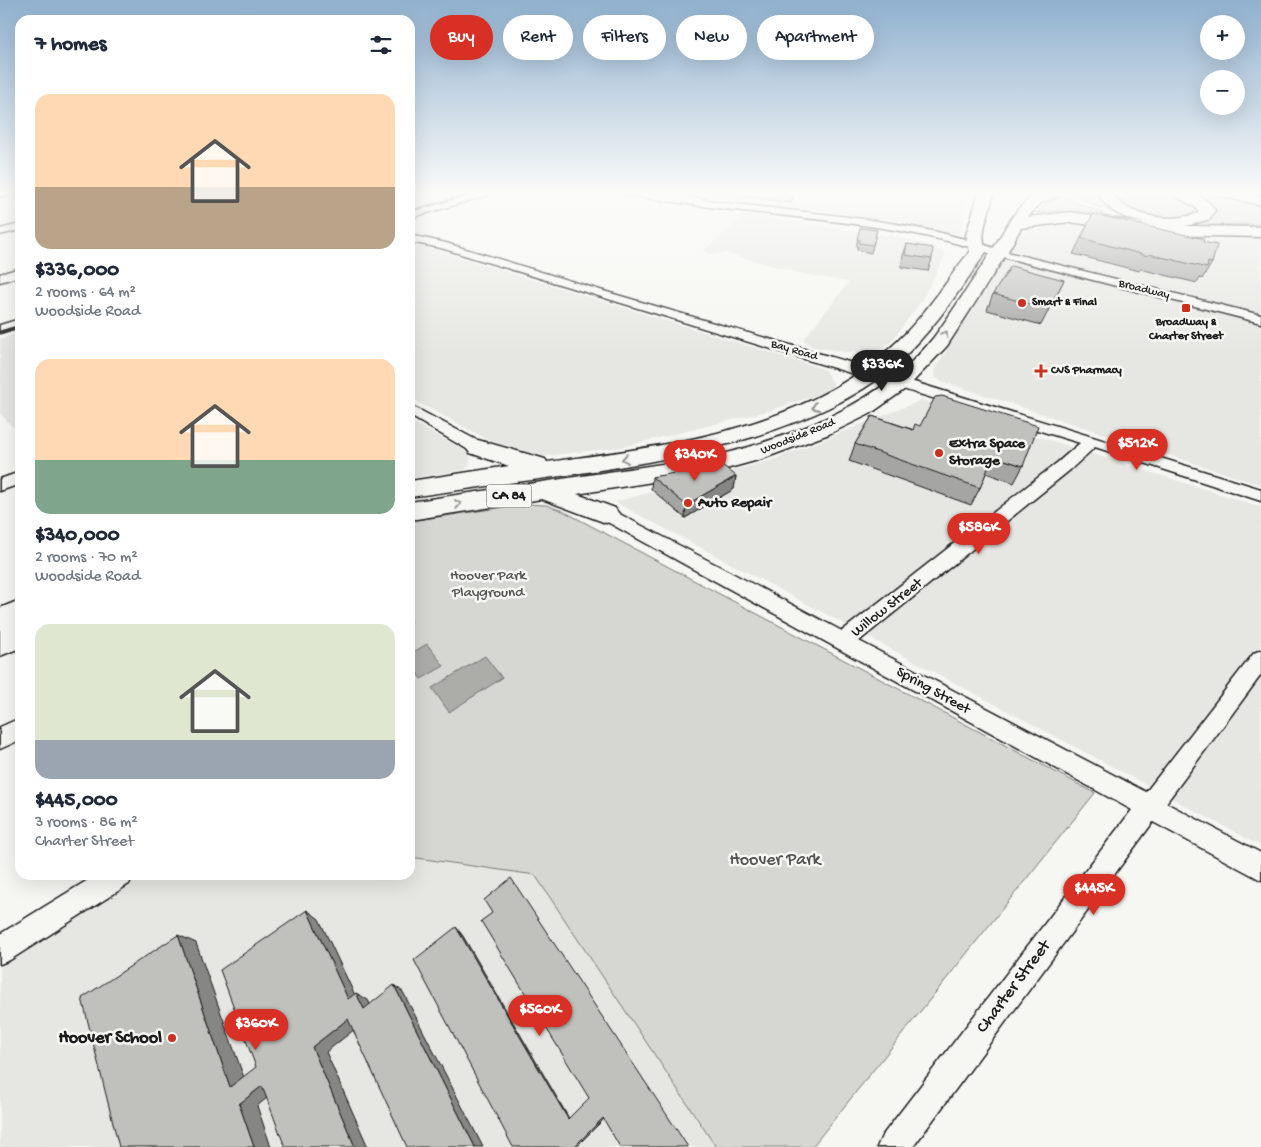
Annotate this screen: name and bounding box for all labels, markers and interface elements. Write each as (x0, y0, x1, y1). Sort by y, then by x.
chip: Buy (430, 15, 493, 60)
chip: Rent (503, 15, 573, 60)
chip: Filters (583, 15, 666, 60)
chip: New (676, 15, 747, 60)
chip: Apartment (757, 15, 874, 60)
map controls (1200, 15, 1245, 115)
button: + (1200, 15, 1245, 60)
icon: filters (367, 31, 395, 59)
text: 7 homes (35, 33, 107, 58)
button: − (1200, 70, 1245, 115)
icon: home (170, 126, 260, 216)
text: $336,000 (35, 259, 119, 284)
street label: Broadway (1116, 277, 1171, 303)
text: 2 rooms · 64 m² (35, 284, 136, 303)
place label: Smart & Final (1032, 296, 1097, 310)
marker: Smart & Final (1016, 297, 1028, 309)
marker: Broadway & Charter Street (1180, 302, 1192, 314)
text: Woodside Road (35, 303, 140, 322)
place label: Broadway & Charter Street (1148, 316, 1224, 344)
one-way arrow (939, 330, 948, 339)
street label: Bay Road (768, 337, 820, 365)
pin: $336K (847, 350, 917, 392)
text: $336K (862, 356, 902, 375)
place label: CVS Pharmacy (1050, 364, 1122, 378)
marker: CVS Pharmacy (1035, 365, 1047, 377)
icon: home (170, 391, 260, 481)
one-way arrow (811, 400, 820, 411)
street label: Woodside Road (759, 415, 838, 458)
pin: $512K (1102, 428, 1172, 471)
place label: Extra Space Storage (949, 435, 1026, 470)
text: $512K (1118, 435, 1156, 454)
pin: $340K (660, 440, 730, 482)
text: $340K (675, 446, 715, 465)
marker: Extra Space Storage (933, 447, 945, 459)
one-way arrow (621, 453, 629, 464)
road number: CA 84 (486, 484, 532, 508)
place label: Auto Repair (697, 494, 773, 512)
marker: Auto Repair (682, 497, 694, 509)
one-way arrow (454, 499, 463, 509)
pin: $586K (944, 512, 1014, 555)
text: $586K (958, 519, 1000, 538)
text: $340,000 (35, 524, 120, 549)
text: 2 rooms · 70 m² (35, 549, 138, 568)
park label: Hoover Park Playground (450, 567, 527, 602)
text: Woodside Road (35, 568, 140, 587)
street label: Willow Street (848, 573, 928, 641)
icon: home (170, 656, 260, 746)
street label: Spring Street (893, 663, 975, 720)
text: $445,000 (35, 789, 118, 814)
text: 3 rooms · 86 m² (35, 814, 138, 833)
text: Charter Street (35, 833, 134, 852)
park label: Hoover Park (729, 850, 823, 871)
pin: $445K (1059, 874, 1129, 916)
text: $445K (1074, 880, 1114, 899)
street label: Charter Street (972, 935, 1057, 1038)
pin: $560K (505, 994, 575, 1037)
text: $560K (519, 1001, 561, 1020)
pin: $360K (221, 1008, 291, 1051)
text: $360K (235, 1015, 277, 1034)
place label: Hoover School (58, 1028, 162, 1049)
marker: Hoover School (166, 1032, 178, 1044)

